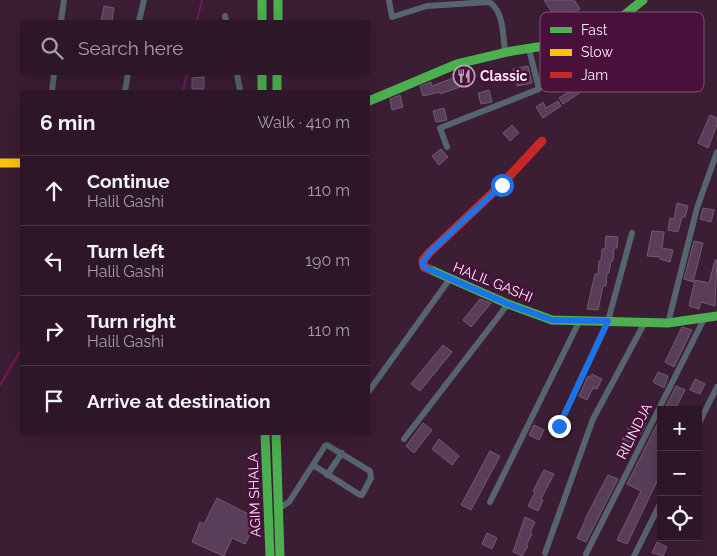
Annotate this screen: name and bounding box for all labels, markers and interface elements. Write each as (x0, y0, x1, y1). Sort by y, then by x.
legend (540, 12, 704, 92)
search box (20, 20, 370, 75)
text: Fast (581, 22, 608, 38)
icon: search (38, 34, 66, 62)
text: Search here (78, 37, 184, 59)
text: Slow (581, 44, 613, 60)
restaurant icon: Classic (452, 64, 476, 88)
text: Jam (581, 67, 608, 83)
place label: Classic (480, 68, 527, 84)
text: 6 min (40, 110, 95, 135)
text: Walk · 410 m (257, 113, 350, 132)
text: Continue (87, 170, 170, 192)
route start (491, 174, 514, 197)
icon: ahead (40, 177, 68, 205)
text: 110 m (308, 181, 350, 200)
text: Halil Gashi (87, 192, 164, 211)
text: Turn left (87, 240, 164, 262)
icon: left (40, 247, 68, 275)
text: 190 m (305, 251, 350, 270)
street label: HALIL GASHI (451, 259, 535, 305)
text: Halil Gashi (87, 262, 164, 281)
text: Turn right (87, 310, 176, 332)
icon: right (40, 317, 68, 345)
text: 110 m (308, 321, 350, 340)
text: Halil Gashi (87, 332, 164, 351)
icon: arrive (40, 387, 68, 415)
text: Arrive at destination (87, 390, 271, 412)
street label: RILINDJA (613, 400, 655, 462)
map controls (657, 406, 702, 541)
button: + (657, 406, 702, 451)
route end (548, 415, 571, 438)
button: − (657, 451, 702, 496)
street label: AGIM SHALA (245, 452, 263, 537)
button: locate (657, 496, 702, 541)

